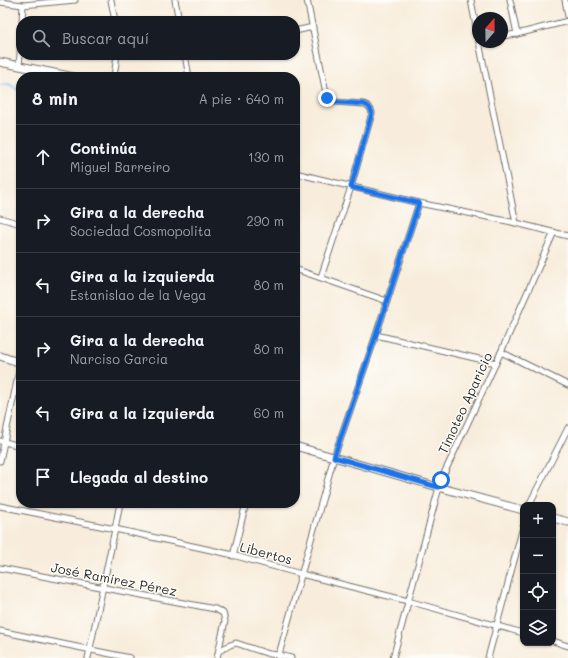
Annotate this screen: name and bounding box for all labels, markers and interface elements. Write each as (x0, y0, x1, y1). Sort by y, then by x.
north arrow (472, 12, 508, 48)
search box (16, 16, 300, 60)
icon: search (30, 27, 52, 49)
text: Buscar aquí (62, 28, 149, 48)
text: 8 min (32, 87, 78, 109)
route end (318, 89, 336, 107)
text: A pie · 640 m (199, 90, 284, 107)
text: Continúa (70, 138, 137, 158)
icon: ahead (32, 146, 54, 168)
text: 130 m (248, 148, 284, 165)
text: Miguel Barreiro (70, 158, 170, 175)
text: Gira a la derecha (70, 202, 204, 222)
icon: right (32, 210, 54, 232)
text: 290 m (247, 212, 284, 229)
text: Sociedad Cosmopolita (70, 222, 212, 239)
text: Gira a la izquierda (70, 266, 215, 286)
icon: left (32, 274, 54, 296)
text: 80 m (254, 276, 284, 293)
text: Estanislao de la Vega (70, 286, 206, 303)
text: Gira a la derecha (70, 330, 204, 350)
icon: right (32, 338, 54, 360)
text: 80 m (254, 340, 284, 357)
street label: Timoteo Aparicio (434, 349, 496, 456)
text: Narciso Garcia (70, 350, 168, 367)
icon: left (32, 402, 54, 424)
text: Gira a la izquierda (70, 403, 215, 423)
text: 60 m (254, 404, 284, 421)
icon: arrive (32, 466, 54, 488)
text: Llegada al destino (70, 467, 208, 487)
route start (432, 471, 450, 489)
map controls (520, 502, 556, 646)
button: + (520, 502, 556, 538)
street label: Libertos (238, 537, 294, 568)
button: − (520, 538, 556, 574)
street label: José Ramírez Pérez (50, 558, 179, 599)
button: locate (520, 574, 556, 610)
button: layers (520, 610, 556, 646)

